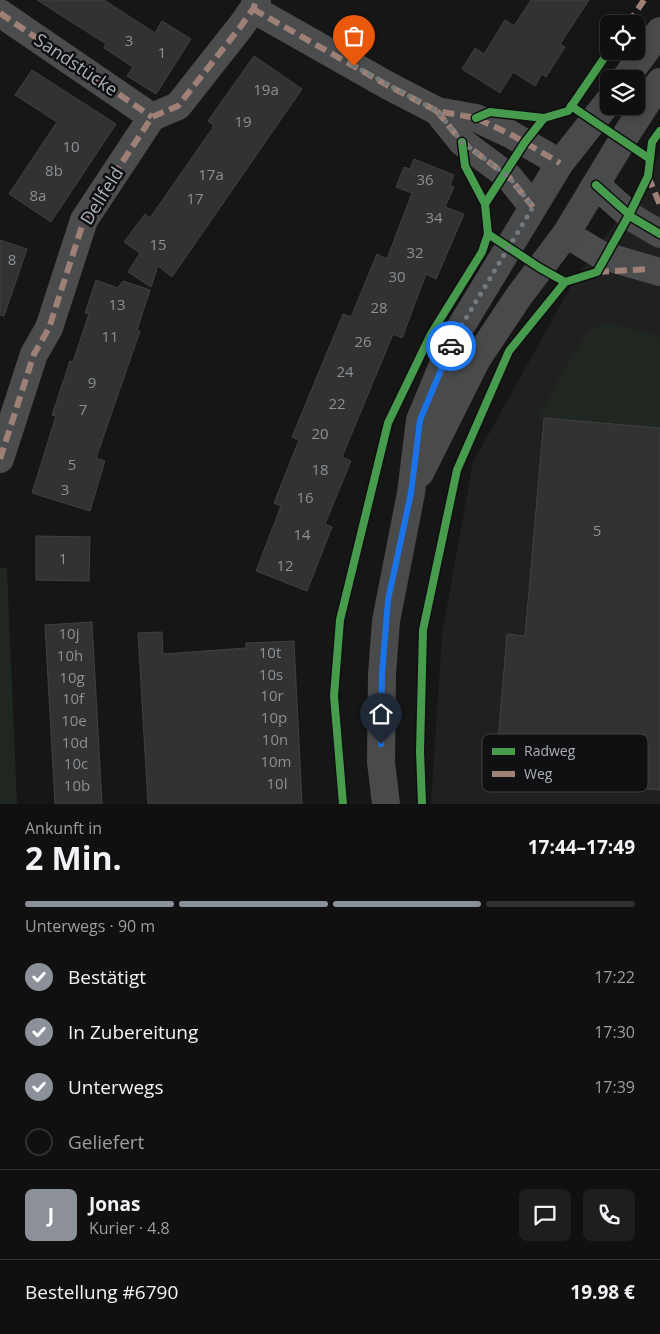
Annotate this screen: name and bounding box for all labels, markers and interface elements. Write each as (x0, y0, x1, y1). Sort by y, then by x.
pin (333, 15, 375, 66)
map controls (600, 15, 645, 115)
button: locate (600, 15, 645, 60)
icon: bag (340, 22, 368, 50)
street label: Sandstücke (30, 27, 123, 101)
house number: 3 (125, 30, 133, 50)
house number: 1 (158, 42, 166, 62)
button: layers (600, 70, 645, 115)
house number: 19a (253, 79, 279, 99)
house number: 19 (234, 111, 252, 131)
house number: 10 (62, 136, 80, 156)
house number: 8b (45, 160, 63, 180)
street label: Dellfeld (74, 162, 128, 229)
house number: 17a (198, 164, 224, 184)
house number: 36 (416, 169, 434, 189)
house number: 8a (30, 185, 46, 205)
house number: 17 (186, 188, 204, 208)
house number: 34 (425, 207, 443, 227)
house number: 15 (149, 234, 167, 254)
house number: 32 (406, 242, 424, 262)
house number: 8 (8, 249, 16, 269)
house number: 30 (388, 266, 406, 286)
house number: 13 (108, 294, 126, 314)
house number: 28 (370, 297, 388, 317)
courier (426, 321, 476, 371)
house number: 11 (101, 326, 119, 346)
house number: 26 (354, 331, 372, 351)
icon: car (437, 332, 465, 360)
house number: 24 (336, 361, 354, 381)
house number: 9 (88, 372, 96, 392)
house number: 22 (328, 393, 346, 413)
house number: 7 (79, 399, 87, 419)
house number: 20 (311, 423, 329, 443)
house number: 5 (68, 454, 76, 474)
house number: 18 (311, 459, 329, 479)
house number: 3 (61, 479, 69, 499)
house number: 16 (296, 487, 314, 507)
house number: 5 (593, 520, 601, 540)
house number: 14 (293, 524, 311, 544)
house number: 1 (59, 548, 67, 568)
house number: 12 (276, 555, 294, 575)
house number: 10j (59, 623, 79, 643)
house number: 10t (259, 642, 281, 662)
house number: 10h (57, 645, 83, 665)
house number: 10s (259, 664, 283, 684)
house number: 10g (59, 667, 85, 687)
house number: 10r (260, 685, 284, 705)
house number: 10f (62, 688, 85, 708)
pin (360, 693, 402, 744)
icon: home (367, 700, 395, 728)
house number: 10p (261, 707, 287, 727)
house number: 10e (61, 710, 87, 730)
house number: 10n (262, 729, 288, 749)
house number: 10d (62, 732, 88, 752)
legend (482, 734, 648, 792)
text: Radweg (524, 741, 576, 760)
house number: 10m (260, 751, 292, 771)
house number: 10c (64, 753, 88, 773)
text: Weg (524, 764, 553, 783)
house number: 10l (267, 773, 287, 793)
house number: 10b (64, 775, 90, 795)
text: Ankunft in (25, 817, 102, 839)
text: 17:44–17:49 (528, 834, 635, 860)
text: 2 Min. (25, 836, 122, 879)
text: Unterwegs · 90 m (25, 915, 155, 937)
icon: check (25, 963, 53, 991)
text: Bestätigt (68, 964, 146, 990)
text: 17:22 (594, 966, 635, 988)
icon: check (25, 1018, 53, 1046)
text: In Zubereitung (68, 1019, 198, 1045)
text: 17:30 (594, 1021, 635, 1043)
icon: check (25, 1073, 53, 1101)
text: Unterwegs (68, 1074, 163, 1100)
text: 17:39 (594, 1076, 635, 1098)
text: Geliefert (68, 1129, 144, 1155)
button: chat (519, 1189, 571, 1241)
button: phone (583, 1189, 635, 1241)
text: Jonas (89, 1191, 140, 1217)
text: J (48, 1202, 54, 1228)
text: Kurier · 4.8 (89, 1217, 170, 1239)
text: Bestellung #6790 (25, 1279, 178, 1305)
text: 19.98 € (570, 1279, 635, 1305)

